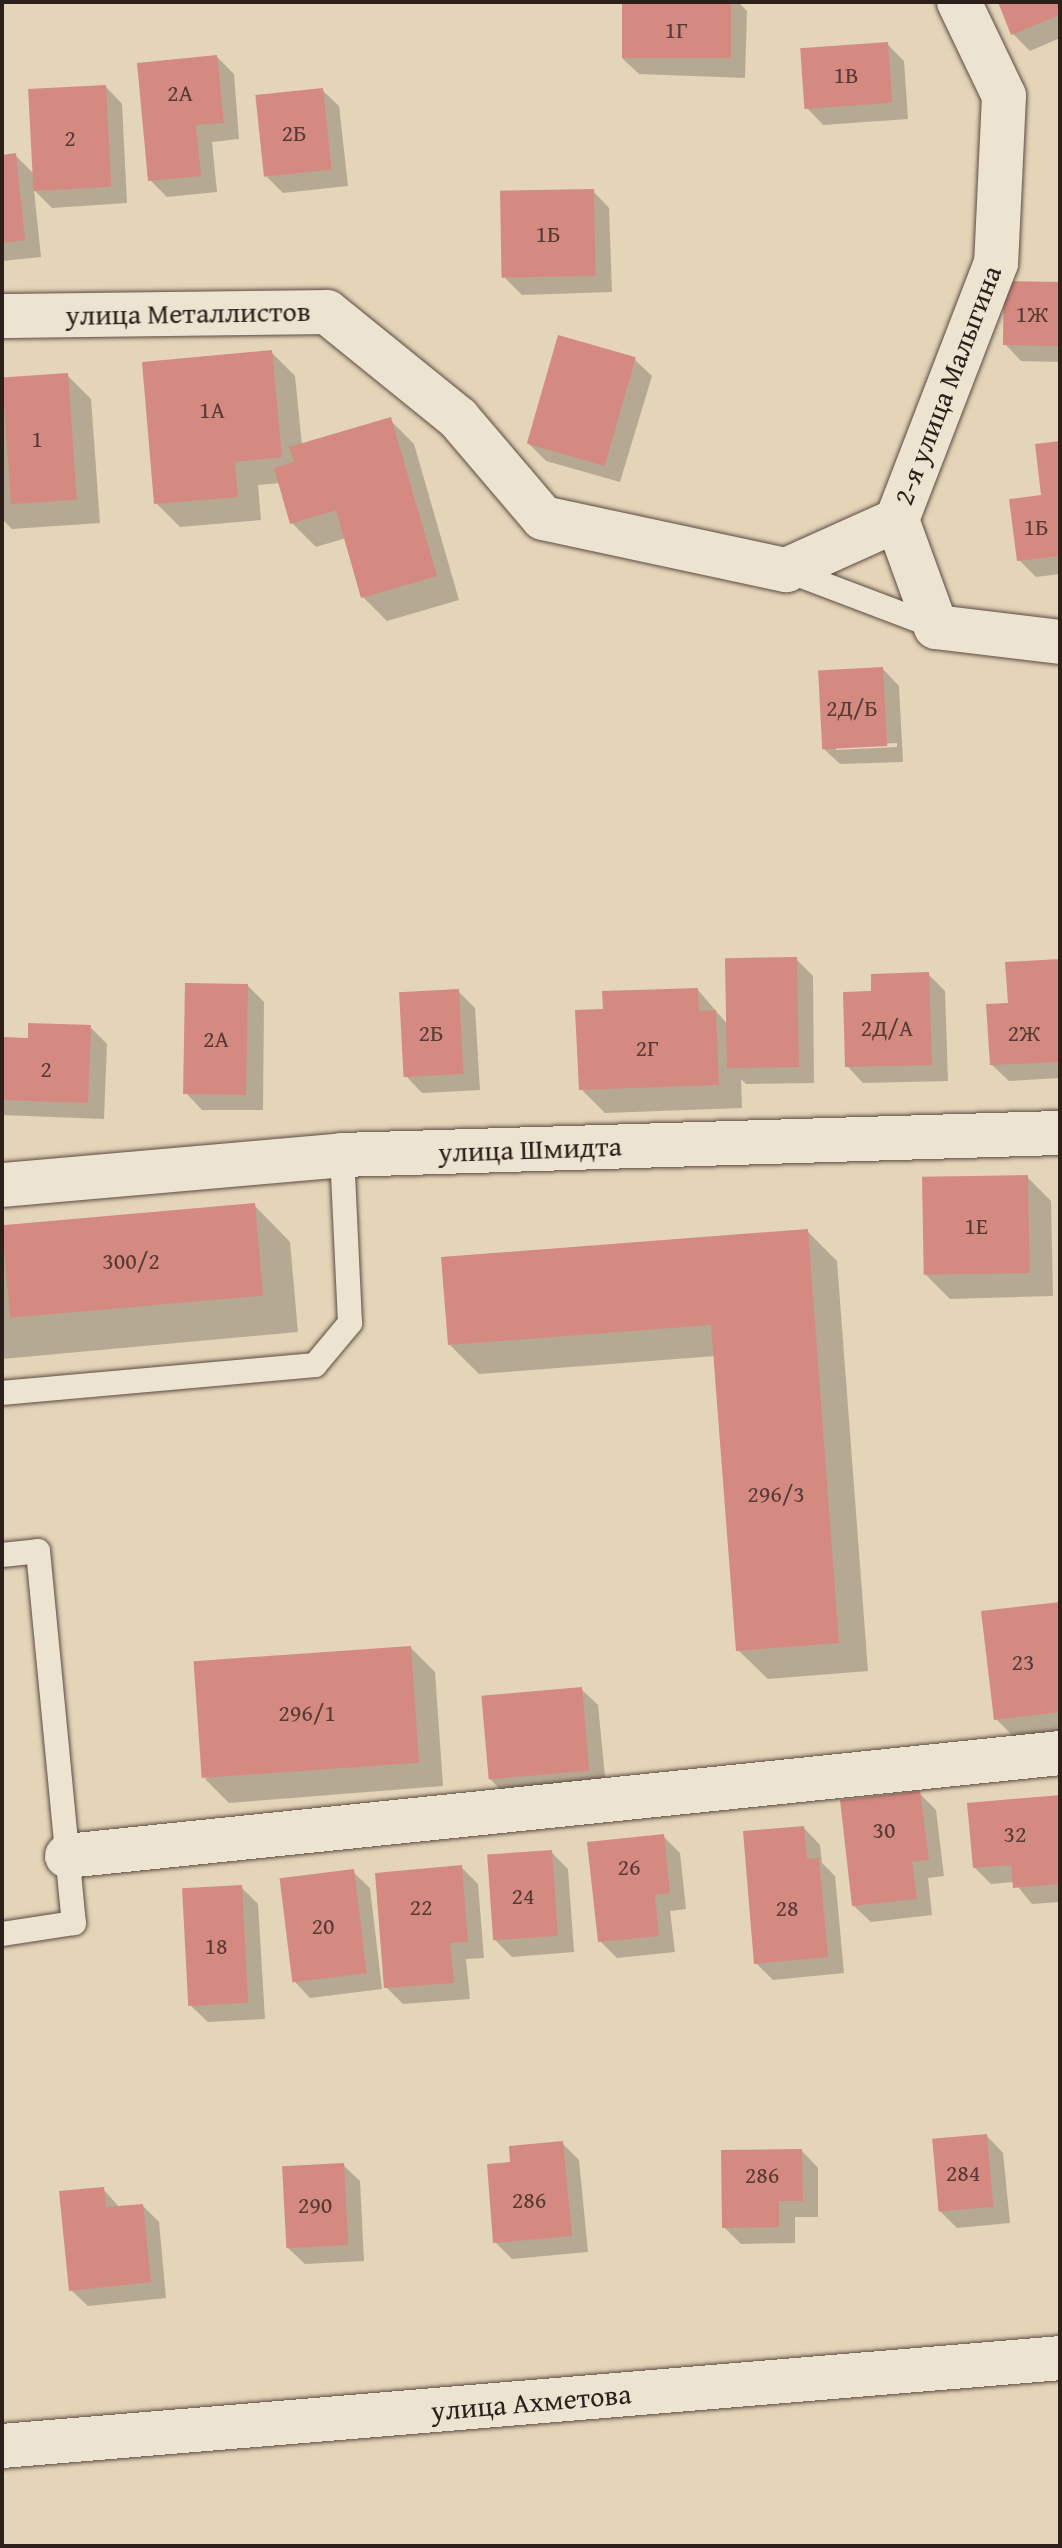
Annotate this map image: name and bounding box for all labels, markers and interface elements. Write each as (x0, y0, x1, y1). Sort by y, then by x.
house number: 1Г (664, 16, 688, 44)
house number: 1В (833, 61, 859, 89)
house number: 2А (167, 79, 193, 107)
house number: 2Б (281, 119, 307, 147)
house number: 2 (64, 124, 76, 152)
house number: 1Б (535, 220, 561, 248)
street label: 2-я улица Малыгина (886, 261, 1008, 509)
street label: улица Металлистов (65, 294, 311, 332)
house number: 1Ж (1016, 300, 1048, 328)
house number: 1А (199, 396, 225, 424)
house number: 1 (31, 425, 43, 453)
house number: 1Б (1023, 513, 1049, 541)
house number: 2Д/Б (826, 694, 878, 722)
house number: 2Д/А (861, 1014, 913, 1042)
house number: 2Б (418, 1019, 444, 1047)
house number: 2Ж (1008, 1019, 1040, 1047)
house number: 2А (203, 1025, 229, 1053)
house number: 2Г (635, 1034, 659, 1062)
house number: 2 (40, 1055, 52, 1083)
street label: улица Шмидта (438, 1129, 622, 1169)
house number: 1Е (964, 1212, 988, 1240)
house number: 300/2 (102, 1247, 160, 1275)
house number: 296/3 (747, 1480, 805, 1508)
house number: 23 (1011, 1648, 1035, 1676)
house number: 296/1 (278, 1699, 336, 1727)
house number: 30 (872, 1816, 896, 1844)
house number: 32 (1003, 1820, 1027, 1848)
house number: 26 (617, 1853, 641, 1881)
house number: 24 (511, 1882, 535, 1910)
house number: 22 (409, 1893, 433, 1921)
house number: 28 (775, 1894, 799, 1922)
house number: 20 (311, 1912, 335, 1940)
house number: 18 (204, 1932, 228, 1960)
house number: 284 (946, 2159, 980, 2187)
house number: 286 (745, 2161, 779, 2189)
house number: 286 (512, 2186, 546, 2214)
house number: 290 (298, 2191, 332, 2219)
street label: улица Ахметова (429, 2377, 633, 2427)

